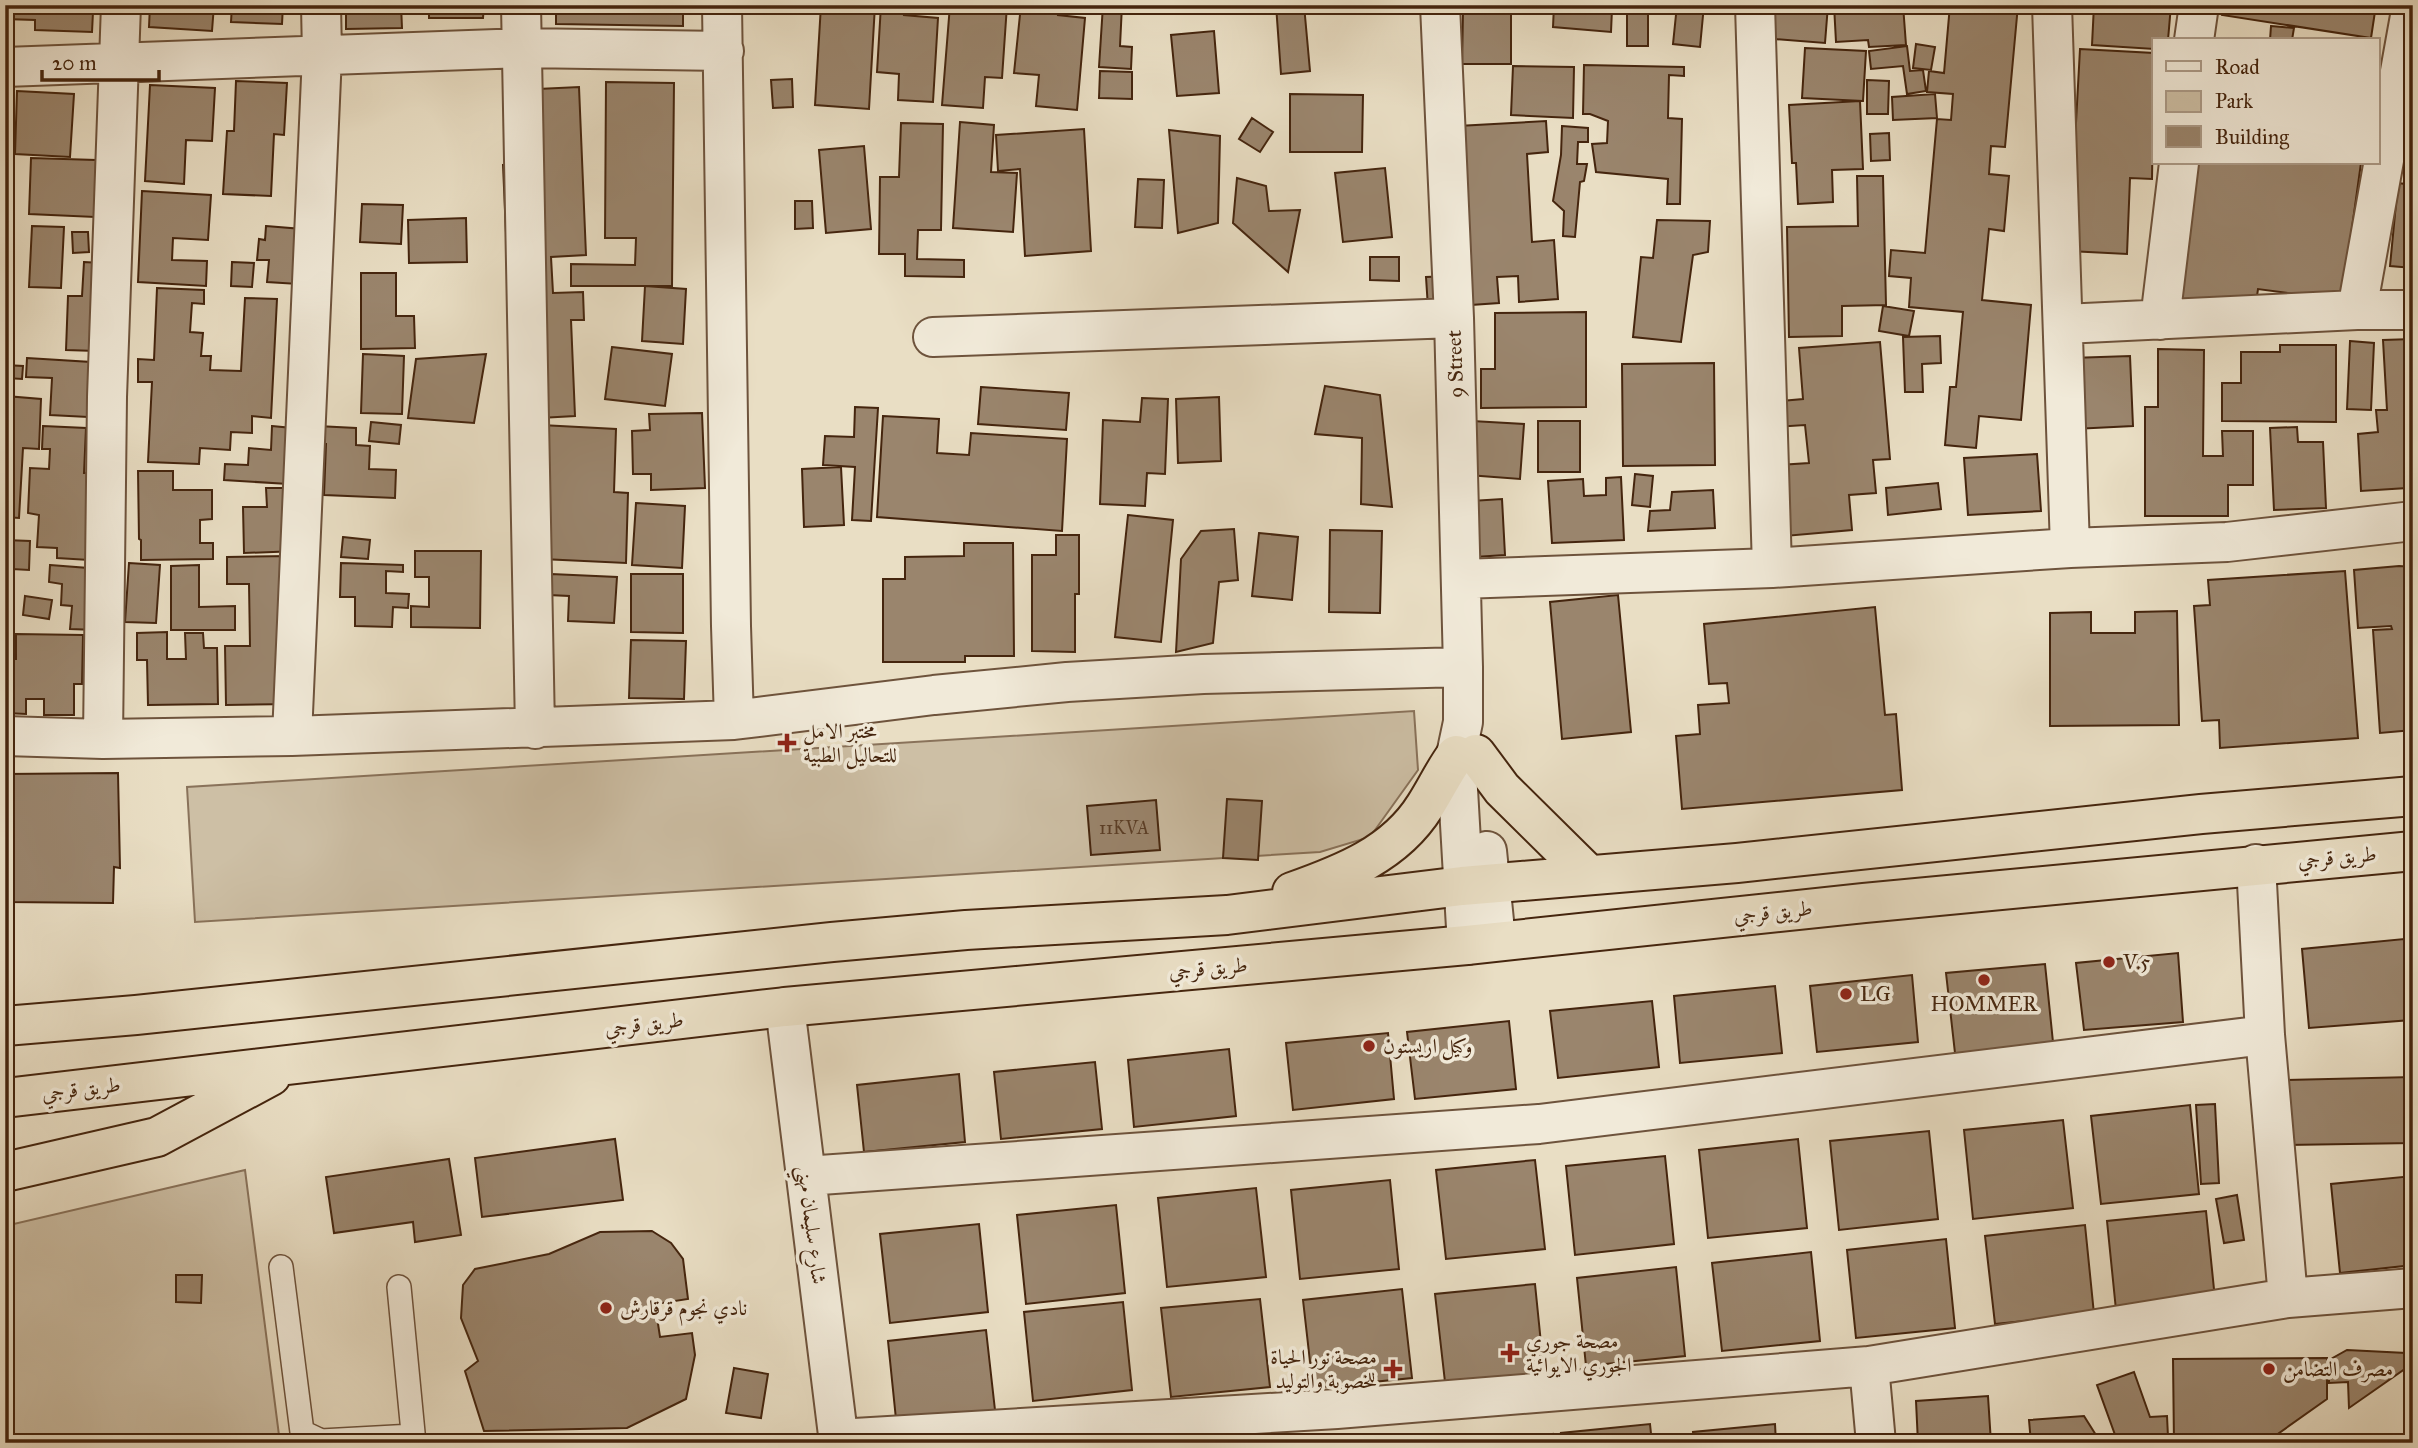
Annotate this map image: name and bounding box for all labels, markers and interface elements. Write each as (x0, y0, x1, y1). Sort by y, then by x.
scale bar (42, 38, 159, 82)
legend (2152, 38, 2380, 164)
text: 20 m (52, 50, 97, 76)
text: Road (2215, 54, 2260, 80)
text: Park (2215, 88, 2253, 114)
text: Building (2215, 124, 2289, 150)
street label: 9 Street (1441, 329, 1469, 398)
place label: مختبر الامل للتحاليل الطبية (803, 718, 897, 770)
marker: مختبر الامل للتحاليل الطبية (777, 733, 797, 753)
house number: 11KVA (1099, 817, 1149, 839)
street label: طريق قرجي (2296, 841, 2378, 877)
street label: طريق قرجي (1732, 895, 1814, 933)
place label: V.5 (2122, 949, 2150, 975)
street label: طريق قرجي (1167, 952, 1249, 988)
marker: V.5 (2101, 954, 2117, 970)
marker: HOMMER (1976, 972, 1992, 988)
place label: LG (1860, 981, 1891, 1007)
marker: LG (1838, 986, 1854, 1002)
place label: HOMMER (1931, 991, 2039, 1017)
street label: طريق قرجي (603, 1006, 685, 1046)
place label: وكيل اريستون (1383, 1033, 1472, 1061)
marker: وكيل اريستون (1361, 1038, 1377, 1054)
street label: طريق قرجي (40, 1071, 122, 1111)
street label: شارع سليمان مهني (785, 1164, 832, 1287)
place label: نادي نجوم قرقارش (620, 1295, 747, 1326)
marker: نادي نجوم قرقارش (598, 1300, 614, 1316)
place label: مصحة جوري الجوري الايوائية (1526, 1328, 1632, 1381)
marker: مصحة جوري الجوري الايوائية (1500, 1343, 1520, 1363)
place label: مصحة نور الحياة للخصوبة والتوليد (1270, 1344, 1377, 1394)
place label: مصرف التضامن (2283, 1356, 2393, 1383)
marker: مصحة نور الحياة للخصوبة والتوليد (1383, 1359, 1403, 1379)
marker: مصرف التضامن (2261, 1361, 2277, 1377)

